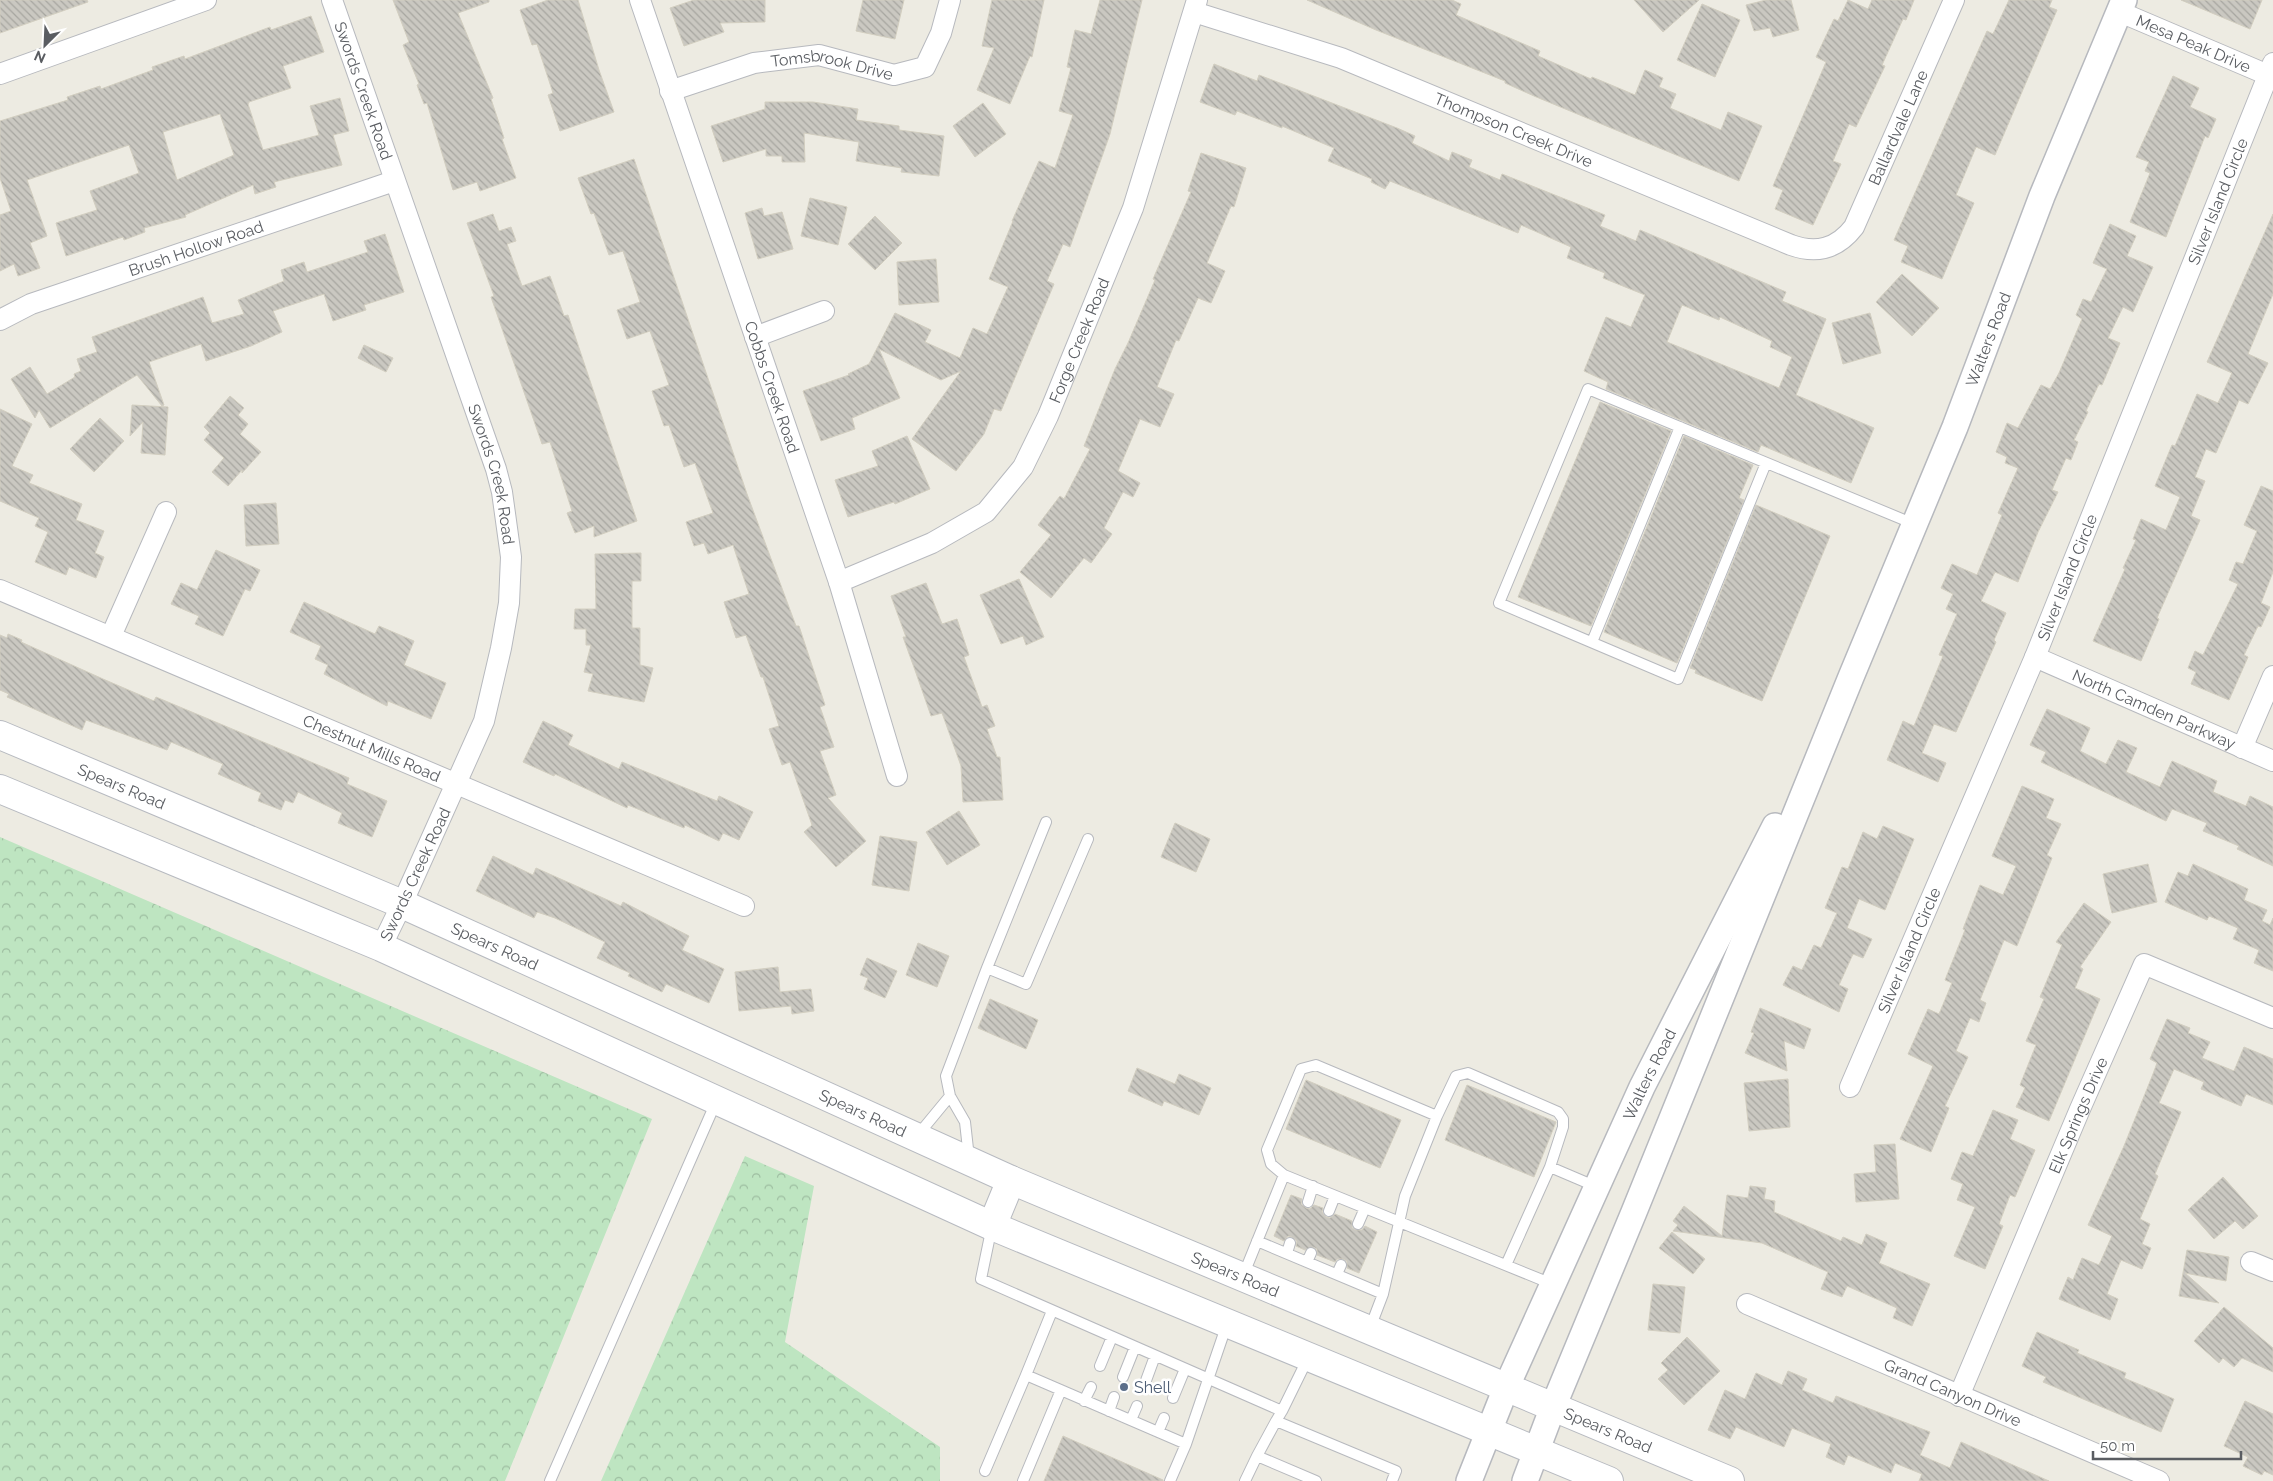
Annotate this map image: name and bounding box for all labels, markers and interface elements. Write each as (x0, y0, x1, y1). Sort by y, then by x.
street label: Mesa Peak Drive (2133, 11, 2254, 77)
street label: Swords Creek Road (330, 19, 396, 162)
north arrow (20, 20, 70, 70)
street label: Tomsbrook Drive (770, 46, 895, 84)
text: N (32, 47, 48, 66)
street label: Ballardvale Lane (1865, 67, 1932, 188)
street label: Thompson Creek Drive (1431, 89, 1596, 172)
street label: Silver Island Circle (2184, 135, 2252, 268)
street label: Brush Hollow Road (126, 217, 266, 280)
street label: Forge Creek Road (1045, 275, 1113, 406)
street label: Walters Road (1962, 290, 2015, 389)
street label: Cobbs Creek Road (741, 319, 803, 456)
street label: Swords Creek Road (464, 401, 518, 546)
street label: Silver Island Circle (2034, 511, 2101, 644)
street label: North Camden Parkway (2069, 666, 2239, 754)
street label: Chestnut Mills Road (300, 711, 443, 786)
street label: Spears Road (75, 760, 168, 814)
street label: Swords Creek Road (376, 804, 455, 944)
street label: Silver Island Circle (1874, 885, 1945, 1016)
street label: Spears Road (448, 919, 541, 975)
street label: Walters Road (1619, 1026, 1680, 1123)
street label: Elk Springs Drive (2045, 1054, 2112, 1176)
street label: Spears Road (816, 1085, 909, 1141)
street label: Spears Road (1188, 1248, 1282, 1301)
street label: Grand Canyon Drive (1881, 1355, 2024, 1431)
place label: Shell (1134, 1378, 1172, 1397)
marker: Shell (1118, 1381, 1130, 1393)
street label: Spears Road (1561, 1404, 1655, 1457)
scale bar (2093, 1428, 2240, 1460)
text: 50 m (2100, 1437, 2135, 1455)

